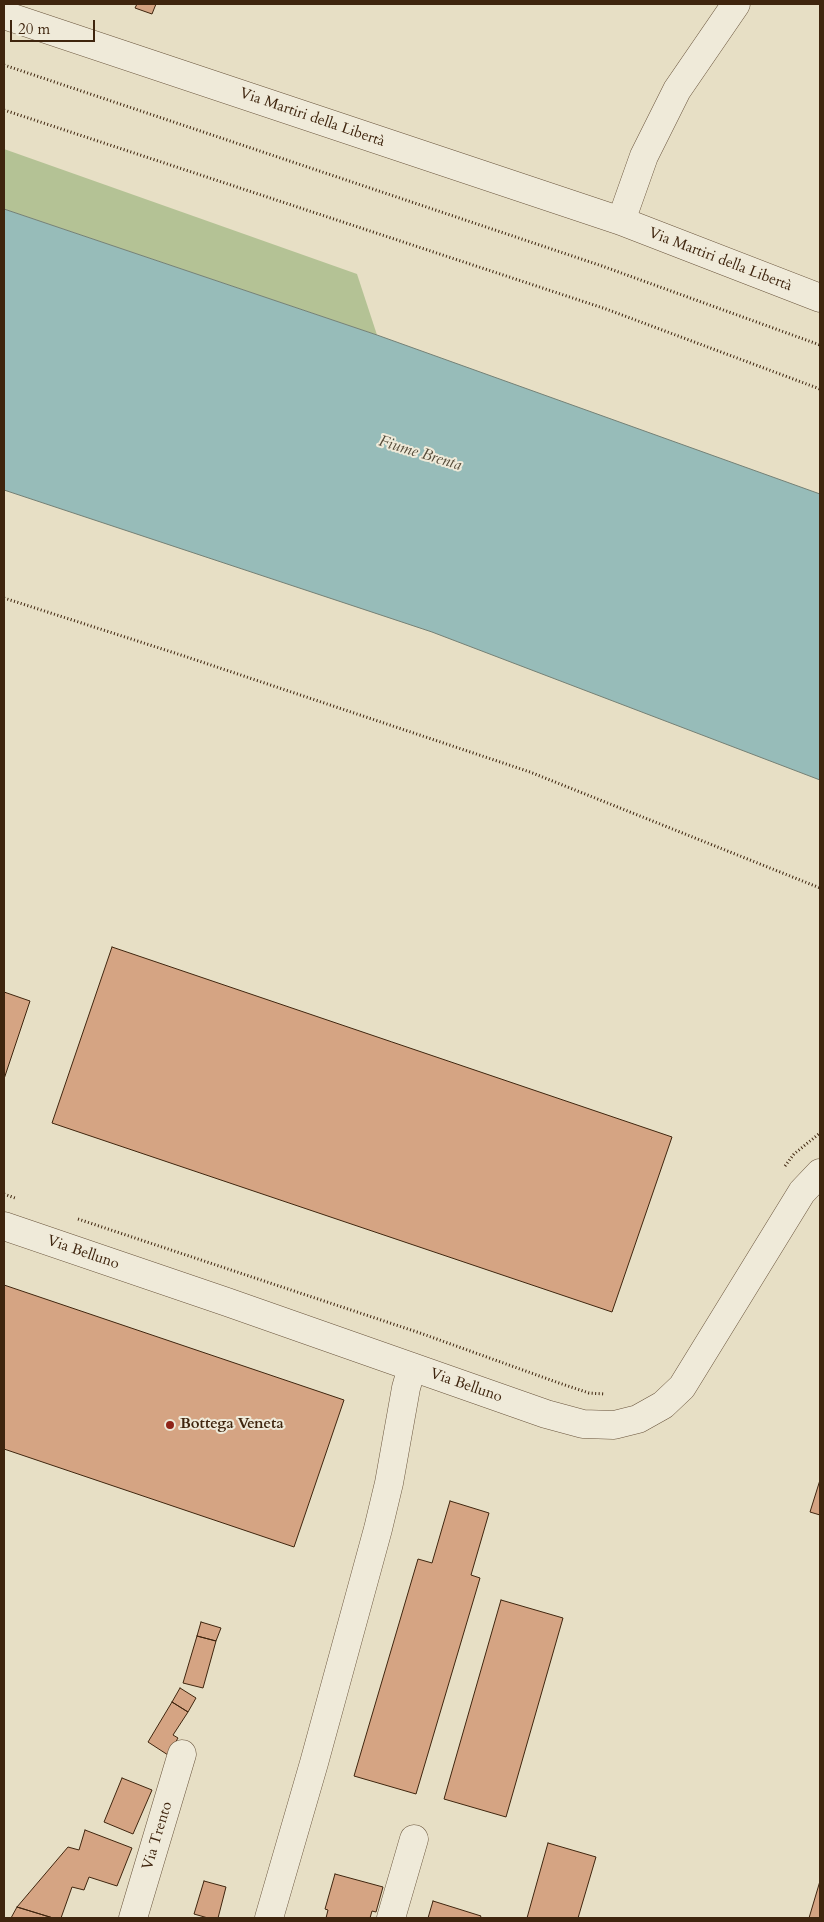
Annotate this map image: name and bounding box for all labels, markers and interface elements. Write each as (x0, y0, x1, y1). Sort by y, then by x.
scale bar (12, 10, 98, 42)
text: 20 m (18, 19, 50, 39)
street label: Via Martiri della Libertà (237, 85, 387, 151)
street label: Via Martiri della Libertà (646, 224, 794, 296)
water label: Fiume Brenta (376, 432, 464, 476)
street label: Via Belluno (44, 1232, 122, 1274)
street label: Via Belluno (427, 1365, 505, 1407)
place label: Bottega Veneta (180, 1416, 284, 1434)
marker: Bottega Veneta (164, 1419, 176, 1431)
street label: Via Trento (139, 1800, 177, 1872)

